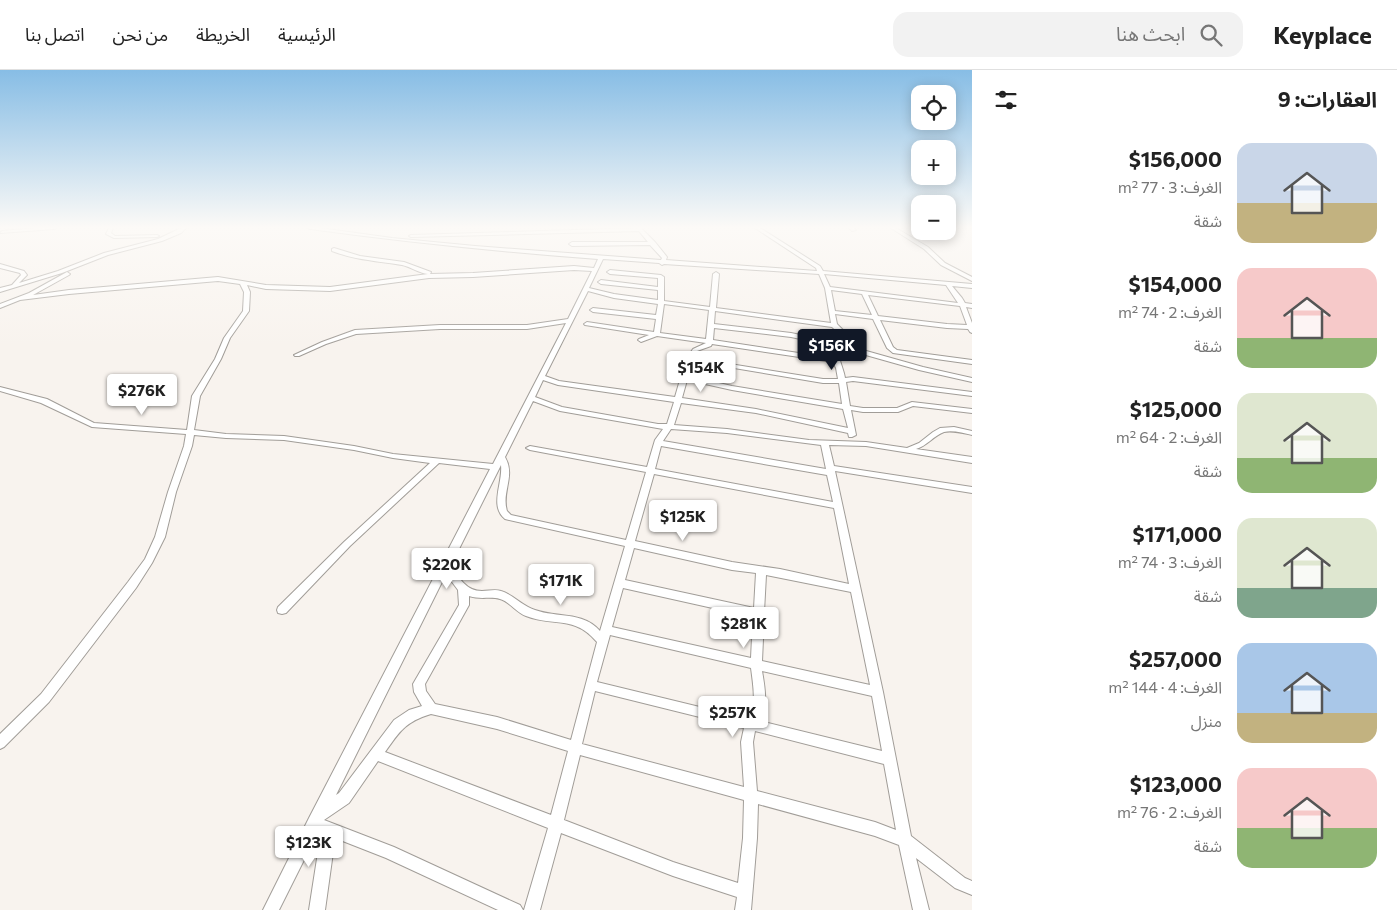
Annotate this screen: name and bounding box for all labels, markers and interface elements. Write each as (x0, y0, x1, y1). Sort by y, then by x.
search box (893, 12, 1243, 57)
text: Keyplace (1273, 20, 1372, 49)
icon: search (1197, 21, 1225, 49)
text: ابحث هنا (1116, 22, 1185, 45)
text: اتصل بنا (25, 23, 85, 45)
text: من نحن (113, 23, 168, 45)
text: الخريطة (196, 23, 250, 45)
text: الرئيسية (278, 23, 336, 45)
map controls (911, 85, 956, 240)
button: locate (911, 85, 956, 130)
icon: filters (992, 86, 1020, 114)
text: العقارات: 9 (1278, 86, 1377, 111)
button: + (911, 140, 956, 185)
text: $156,000 (1129, 146, 1222, 171)
icon: home (1277, 163, 1337, 223)
text: الغرف: 3 · 77 m² (1118, 177, 1222, 196)
button: − (911, 195, 956, 240)
text: شقة (1194, 211, 1222, 230)
text: $154,000 (1129, 271, 1222, 296)
icon: home (1277, 288, 1337, 348)
text: الغرف: 2 · 74 m² (1118, 302, 1222, 321)
pin: $156K (797, 328, 867, 371)
text: $156K (809, 335, 855, 354)
text: شقة (1194, 336, 1222, 355)
pin: $154K (666, 350, 736, 393)
text: $154K (678, 357, 724, 376)
pin: $276K (107, 374, 177, 416)
text: $276K (118, 380, 166, 399)
text: $125,000 (1130, 396, 1222, 421)
icon: home (1277, 413, 1337, 473)
text: الغرف: 2 · 64 m² (1116, 427, 1222, 446)
text: شقة (1194, 461, 1222, 480)
pin: $125K (648, 500, 718, 542)
text: $125K (660, 506, 706, 525)
text: $171,000 (1133, 521, 1222, 546)
icon: home (1277, 538, 1337, 598)
pin: $220K (412, 548, 482, 590)
text: الغرف: 3 · 74 m² (1118, 552, 1222, 571)
text: $220K (422, 554, 472, 573)
pin: $171K (526, 564, 596, 606)
text: $171K (539, 570, 583, 589)
text: شقة (1194, 586, 1222, 605)
pin: $281K (709, 606, 779, 649)
text: $281K (721, 613, 767, 632)
text: $257,000 (1129, 646, 1222, 671)
icon: home (1277, 663, 1337, 723)
text: الغرف: 4 · 144 m² (1108, 677, 1222, 696)
pin: $257K (698, 696, 768, 738)
text: $257K (709, 702, 757, 721)
text: منزل (1191, 711, 1222, 730)
text: $123,000 (1130, 771, 1222, 796)
icon: home (1277, 788, 1337, 848)
text: الغرف: 2 · 76 m² (1117, 802, 1222, 821)
pin: $123K (274, 826, 344, 868)
text: $123K (286, 832, 332, 851)
text: شقة (1194, 836, 1222, 855)

